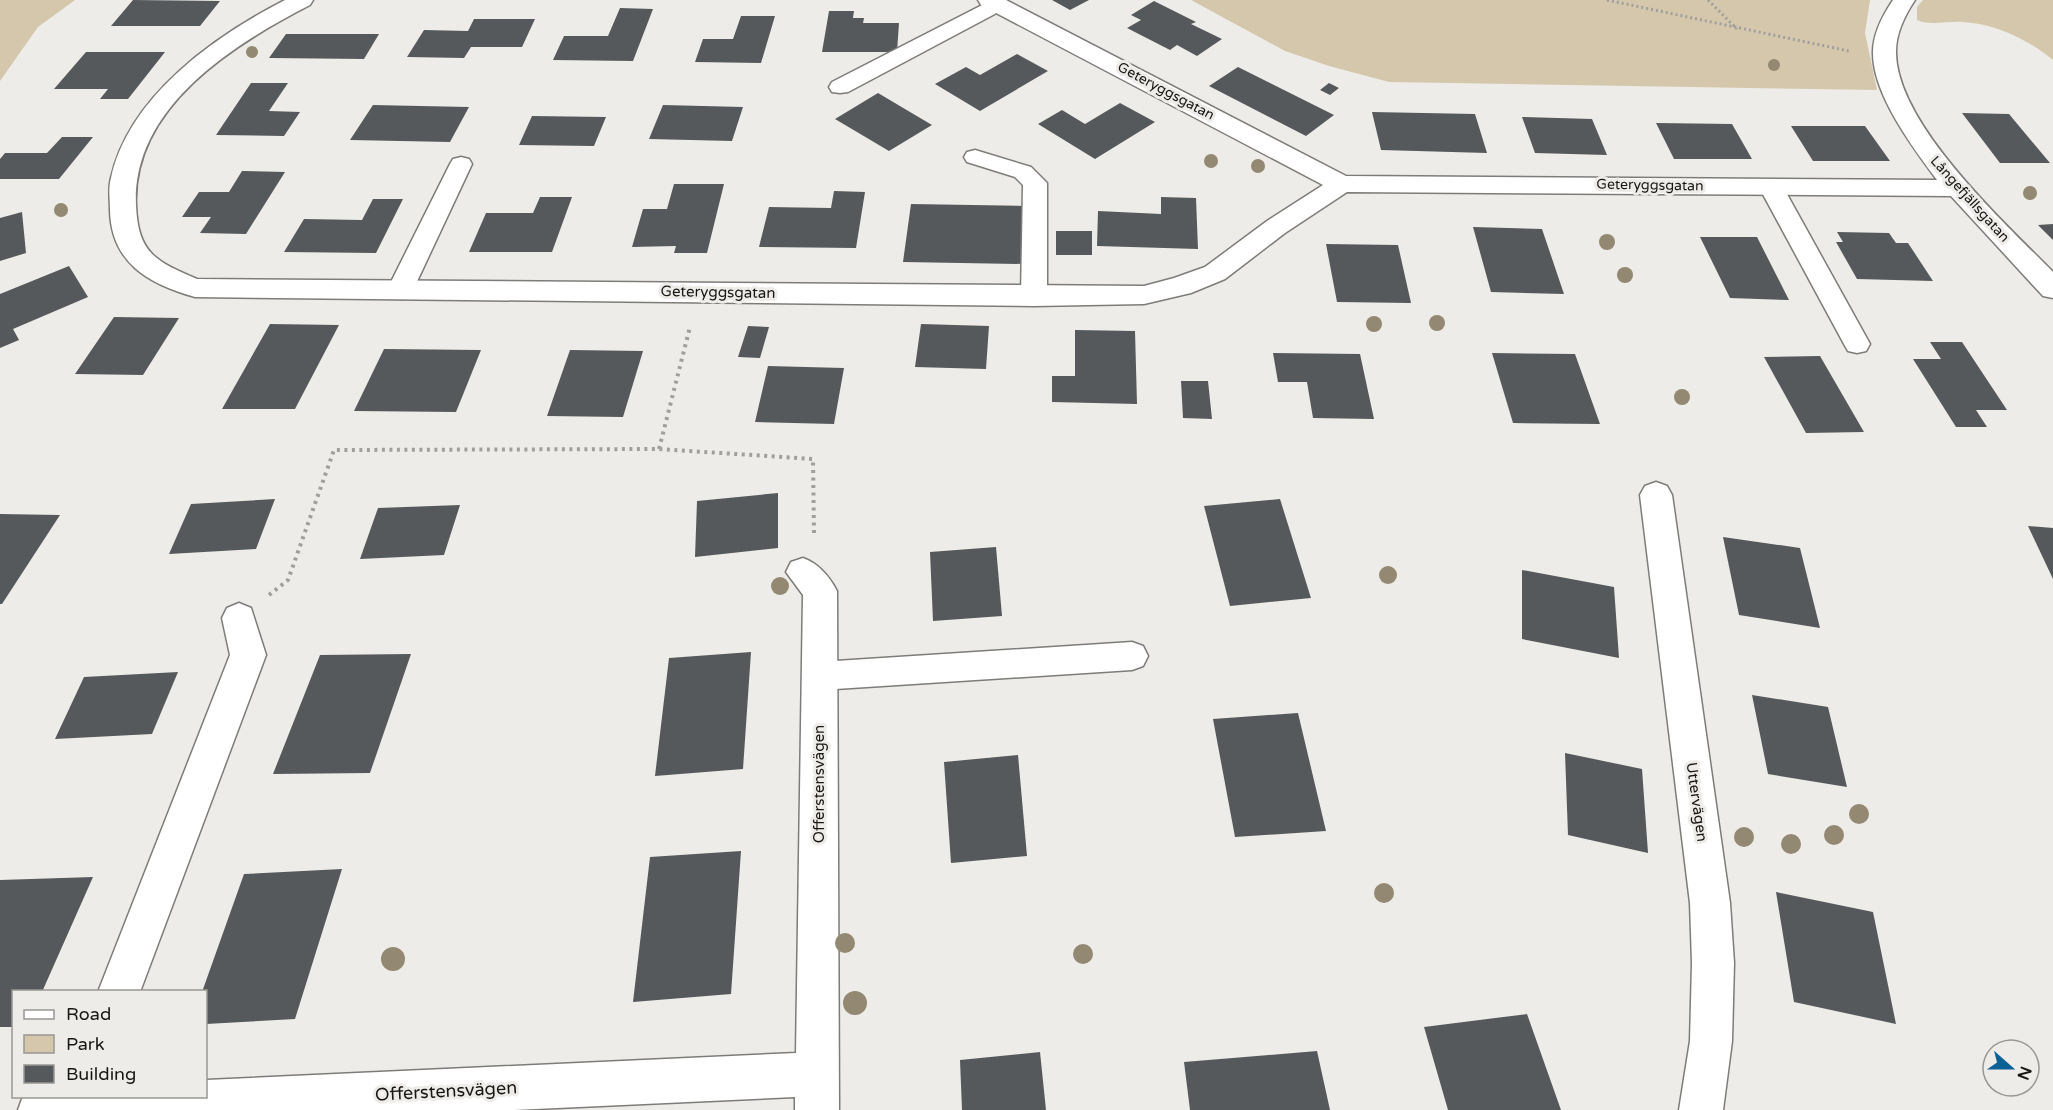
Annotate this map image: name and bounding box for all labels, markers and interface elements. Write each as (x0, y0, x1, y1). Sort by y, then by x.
street label: Geteryggsgatan (1115, 58, 1217, 124)
street label: Långefjällsgatan (1927, 152, 2013, 246)
street label: Geteryggsgatan (1596, 176, 1704, 194)
street label: Geteryggsgatan (660, 282, 776, 302)
street label: Offerstensvägen (810, 725, 828, 843)
street label: Uttervägen (1683, 761, 1711, 843)
legend (12, 990, 207, 1098)
text: Road (66, 1003, 111, 1025)
text: Park (66, 1033, 105, 1055)
north arrow (1981, 1038, 2041, 1098)
text: Building (66, 1063, 136, 1085)
text: N (2012, 1063, 2036, 1083)
street label: Offerstensvägen (374, 1076, 518, 1106)

